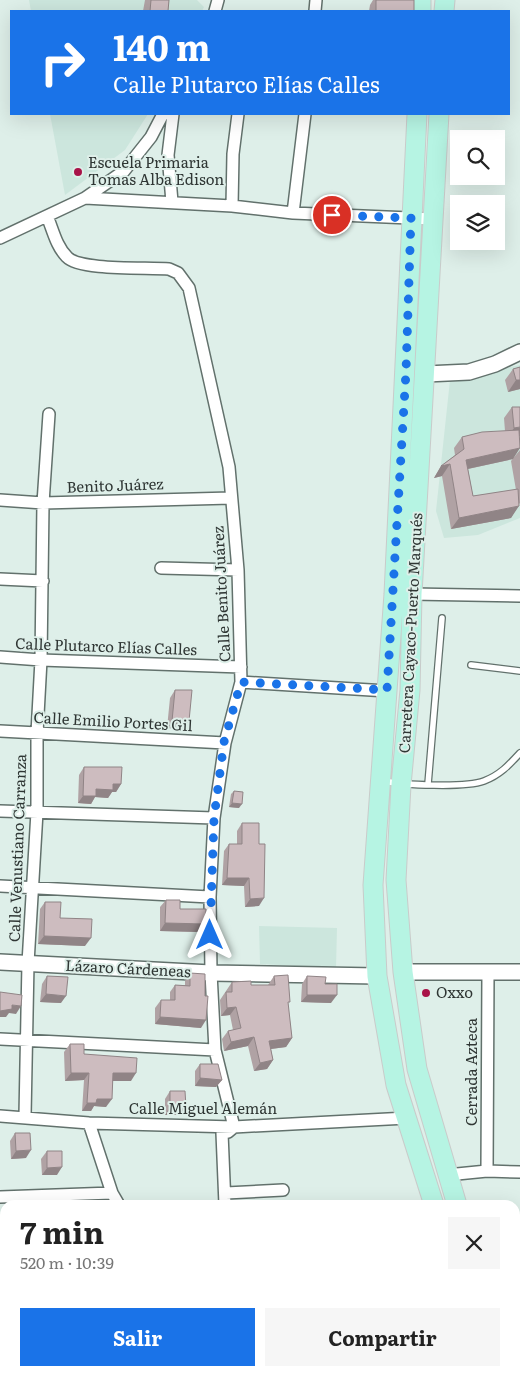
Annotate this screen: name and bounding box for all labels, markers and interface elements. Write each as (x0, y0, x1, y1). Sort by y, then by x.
text: 140 m (113, 20, 211, 72)
icon: right (30, 30, 95, 95)
text: Calle Plutarco Elías Calles (113, 67, 380, 100)
map controls (450, 130, 505, 250)
button: search (450, 130, 505, 185)
place label: Escuela Primaria Tomas Alba Edison (88, 150, 224, 190)
marker: Escuela Primaria Tomas Alba Edison (72, 166, 84, 178)
pin (311, 194, 353, 236)
button: layers (450, 195, 505, 250)
icon: arrive (318, 201, 346, 229)
street label: Benito Juárez (66, 471, 164, 498)
street label: Carretera Cayaco-Puerto Marqués (392, 512, 427, 754)
street label: Calle Benito Juárez (205, 525, 236, 663)
street label: Calle Plutarco Elías Calles (15, 631, 198, 660)
street label: Calle Emilio Portes Gil (33, 705, 193, 736)
street label: Calle Venustiano Carranza (2, 753, 31, 942)
position arrow (183, 908, 235, 960)
street label: Lázaro Cárdeneas (65, 953, 192, 982)
place label: Oxxo (436, 980, 473, 1003)
marker: Oxxo (420, 987, 432, 999)
street label: Cerrada Azteca (459, 1017, 482, 1126)
street label: Calle Miguel Alemán (129, 1096, 277, 1119)
text: 7 min (20, 1209, 104, 1253)
button: close (448, 1217, 500, 1269)
text: 520 m · 10:39 (20, 1250, 114, 1274)
button: Salir (20, 1308, 255, 1366)
button: Compartir (265, 1308, 500, 1366)

